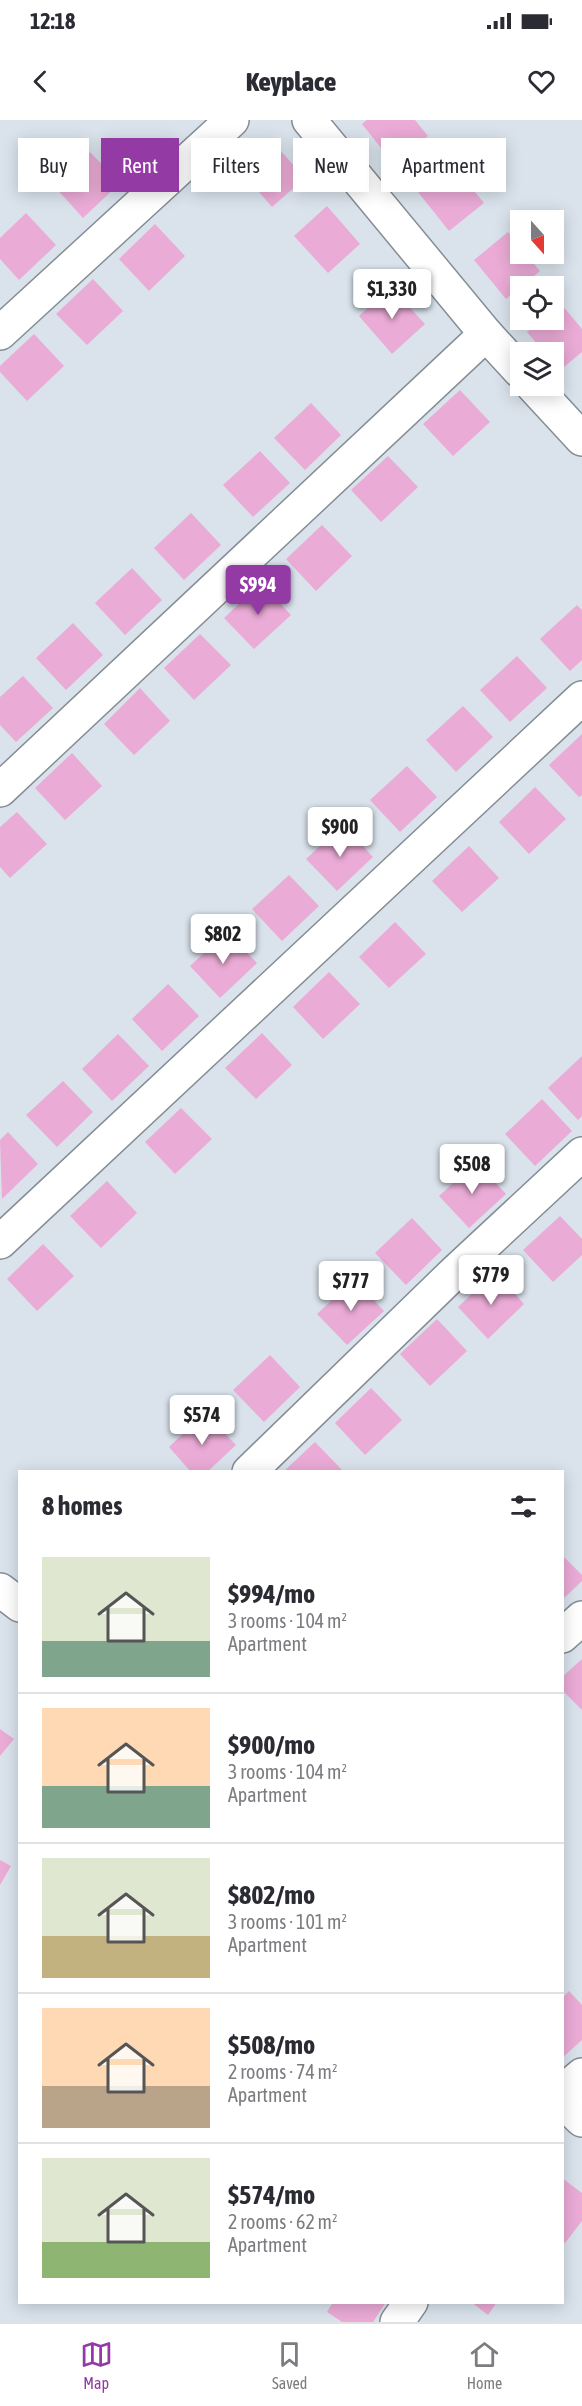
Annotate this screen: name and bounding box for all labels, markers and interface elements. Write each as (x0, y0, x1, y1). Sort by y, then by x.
text: 12:18 (30, 8, 75, 34)
icon: back (24, 65, 57, 98)
icon: heart (525, 65, 558, 98)
text: Keyplace (246, 66, 336, 97)
chip: Buy (18, 138, 89, 192)
chip: Rent (101, 138, 179, 192)
chip: Filters (191, 138, 281, 192)
chip: New (293, 138, 369, 192)
chip: Apartment (381, 138, 506, 192)
north arrow (510, 210, 564, 264)
map controls (510, 210, 564, 396)
pin: $1,330 (343, 269, 441, 320)
button: locate (510, 276, 564, 330)
text: $1,330 (367, 277, 417, 300)
button: layers (510, 342, 564, 396)
pin: $994 (222, 565, 294, 616)
text: $994 (240, 573, 276, 596)
pin: $900 (304, 807, 376, 858)
text: $900 (322, 815, 358, 838)
pin: $802 (187, 914, 259, 965)
text: $802 (205, 922, 241, 945)
pin: $508 (436, 1144, 508, 1195)
text: $508 (454, 1152, 490, 1175)
pin: $779 (455, 1255, 527, 1306)
pin: $777 (315, 1261, 387, 1312)
text: $779 (473, 1263, 509, 1286)
text: $777 (333, 1269, 369, 1292)
pin: $574 (166, 1395, 238, 1446)
text: $574 (184, 1403, 220, 1426)
icon: filters (507, 1490, 540, 1523)
text: 8 homes (42, 1491, 122, 1521)
text: $994/mo (228, 1579, 315, 1609)
icon: home (90, 1581, 162, 1653)
text: 3 rooms · 104 m² (228, 1609, 347, 1632)
text: Apartment (228, 1632, 307, 1655)
text: $900/mo (228, 1730, 315, 1760)
icon: home (90, 1732, 162, 1804)
text: 3 rooms · 104 m² (228, 1760, 347, 1783)
text: Apartment (228, 1783, 307, 1806)
text: $802/mo (228, 1880, 315, 1910)
icon: home (90, 1882, 162, 1954)
text: 3 rooms · 101 m² (228, 1910, 347, 1933)
text: Apartment (228, 1933, 307, 1956)
text: $508/mo (228, 2030, 315, 2060)
icon: home (90, 2032, 162, 2104)
text: 2 rooms · 74 m² (228, 2060, 338, 2083)
text: Apartment (228, 2083, 307, 2106)
text: $574/mo (228, 2180, 315, 2210)
icon: home (90, 2182, 162, 2254)
text: 2 rooms · 62 m² (228, 2210, 338, 2233)
text: Apartment (228, 2233, 307, 2256)
tab: Map (80, 2338, 113, 2392)
tab: Saved (272, 2338, 307, 2392)
tab: Home (467, 2338, 502, 2392)

